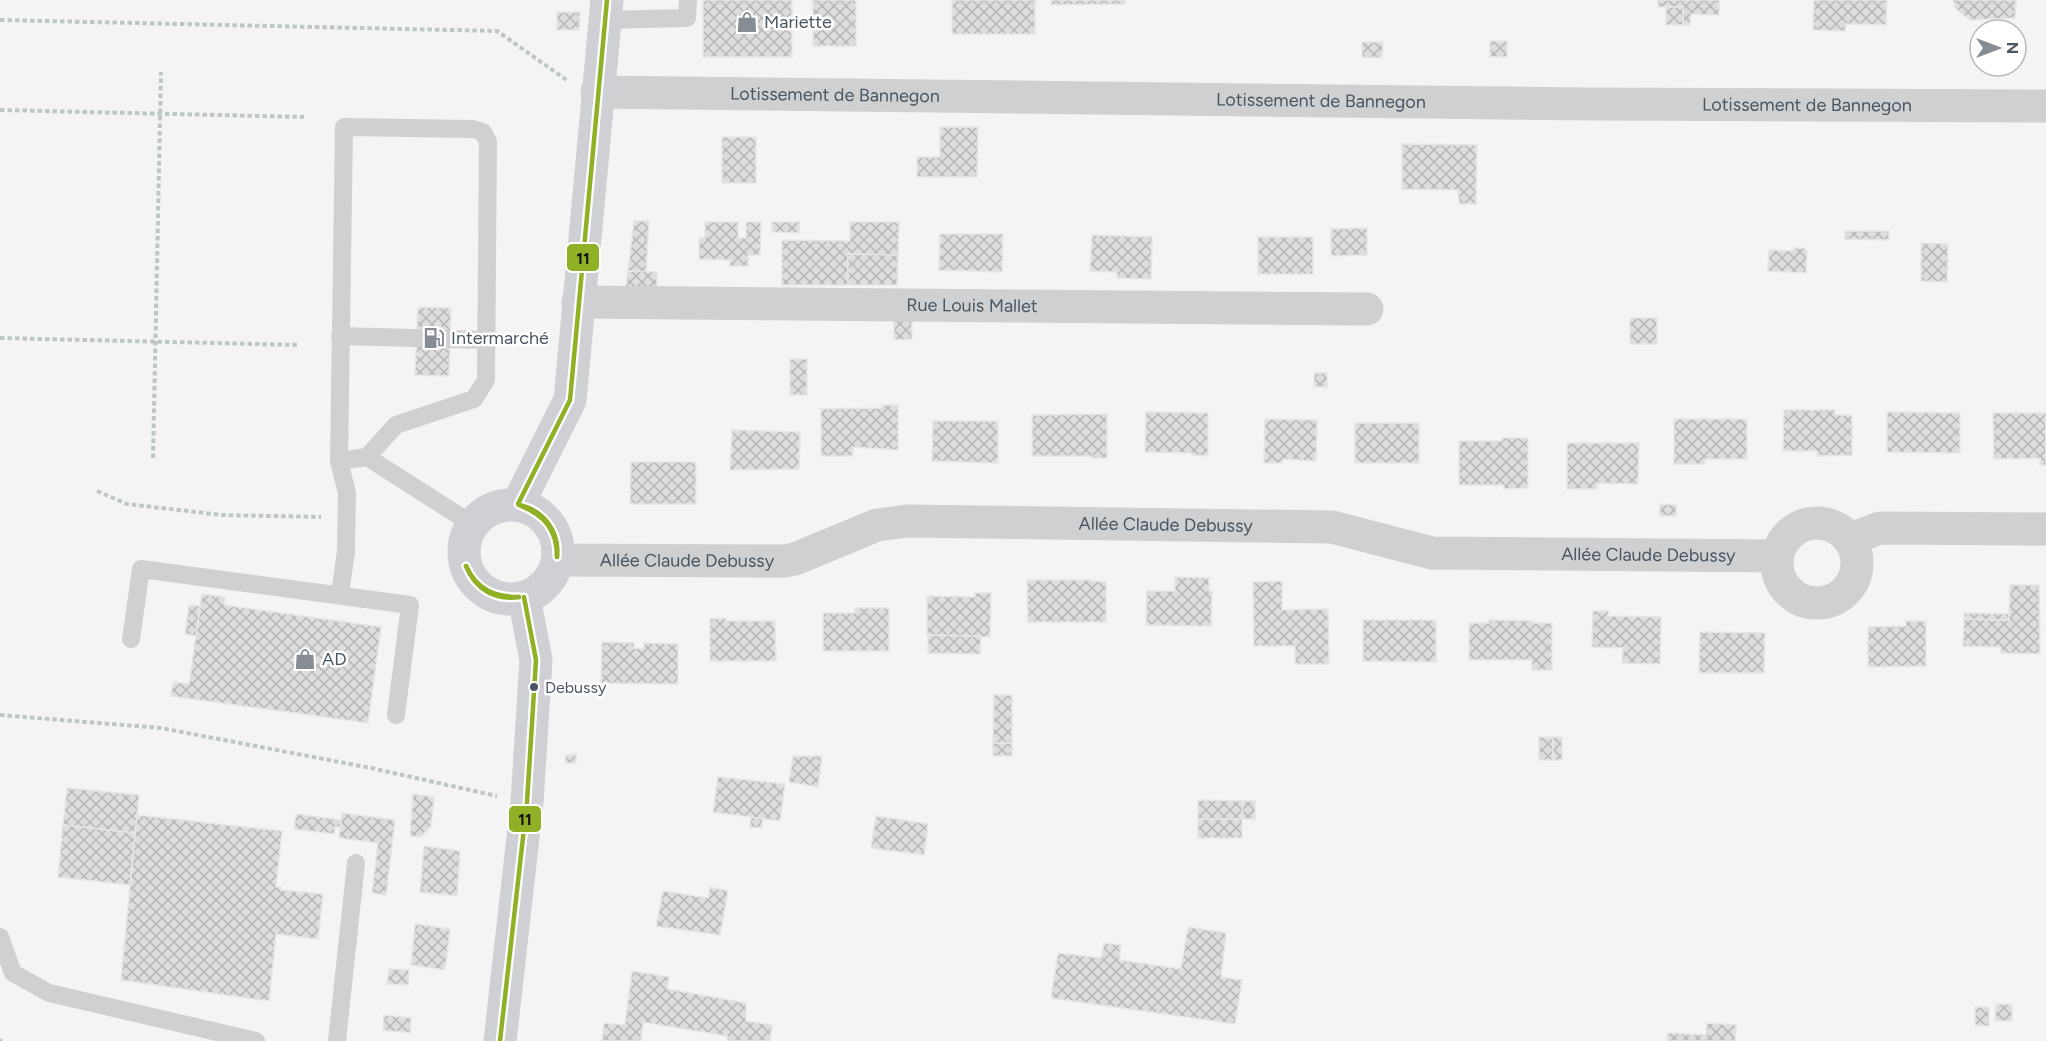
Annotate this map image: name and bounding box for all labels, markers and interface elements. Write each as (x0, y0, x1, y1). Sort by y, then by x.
shop icon: Mariette (735, 10, 759, 34)
place label: Mariette (764, 11, 832, 33)
north arrow (1968, 18, 2028, 78)
text: N (2003, 42, 2022, 54)
street label: Lotissement de Bannegon (730, 83, 940, 107)
street label: Lotissement de Bannegon (1216, 88, 1426, 113)
street label: Lotissement de Bannegon (1702, 93, 1912, 116)
line badge: 11 (566, 243, 600, 272)
text: 11 (576, 249, 590, 268)
street label: Rue Louis Mallet (906, 294, 1038, 317)
fuel station icon: Intermarché (422, 326, 446, 350)
place label: Intermarché (451, 327, 549, 349)
street label: Allée Claude Debussy (1078, 512, 1254, 537)
street label: Allée Claude Debussy (1561, 543, 1736, 567)
street label: Allée Claude Debussy (600, 549, 775, 572)
shop icon: AD (293, 647, 317, 671)
place label: AD (322, 648, 347, 670)
place label: Debussy (545, 678, 607, 697)
marker: Debussy (528, 681, 540, 693)
line badge: 11 (508, 805, 542, 833)
text: 11 (518, 810, 532, 829)

